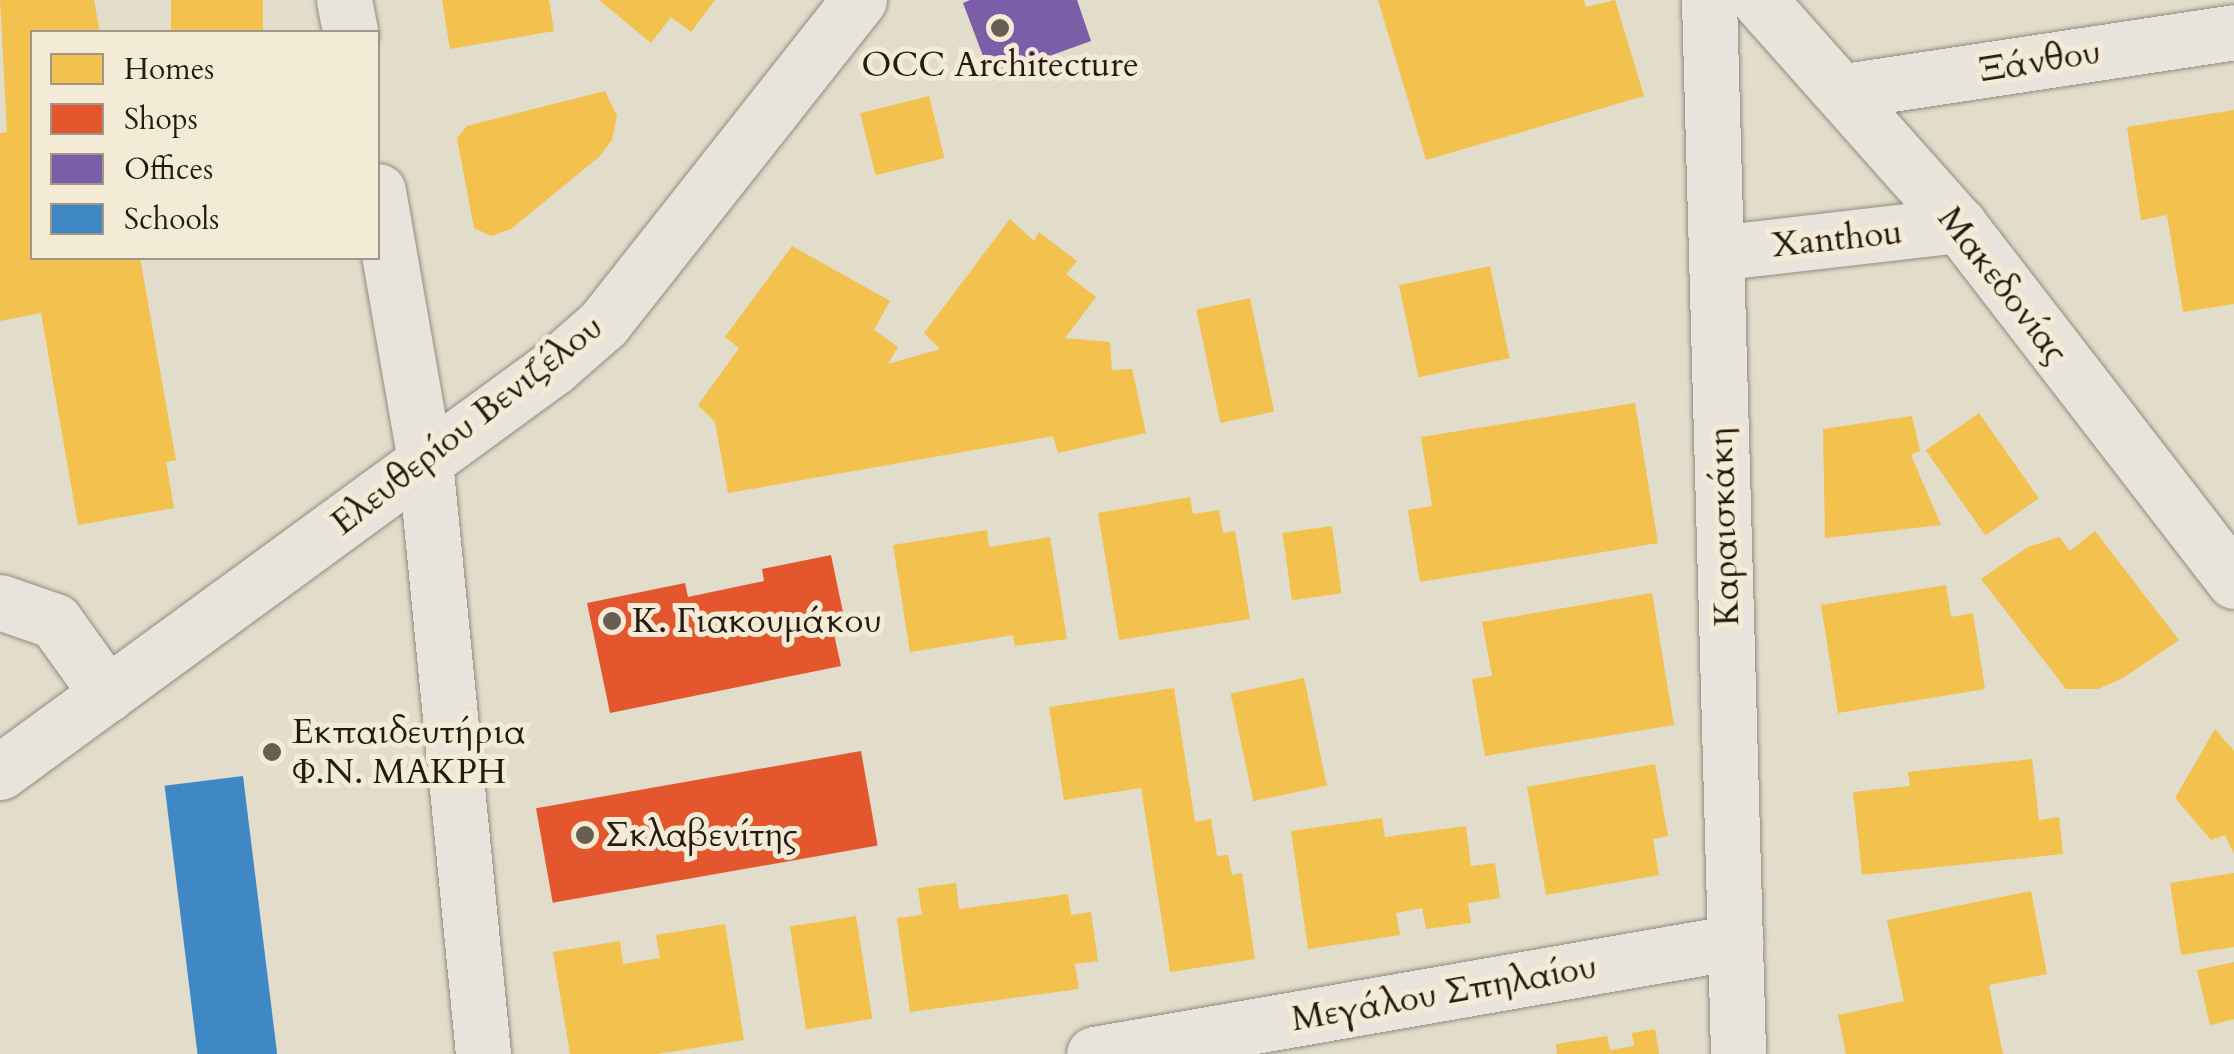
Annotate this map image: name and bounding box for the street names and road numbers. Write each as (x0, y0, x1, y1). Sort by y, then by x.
street label: Ξάνθου (1976, 31, 2104, 91)
street label: Μακεδονίας (1929, 198, 2077, 372)
street label: Xanthou (1770, 211, 1904, 267)
street label: Ελευθερίου Βενιζέλου (323, 306, 611, 544)
street label: Καραισκάκη (1700, 427, 1748, 627)
street label: Μεγάλου Σπηλαίου (1288, 945, 1600, 1041)

